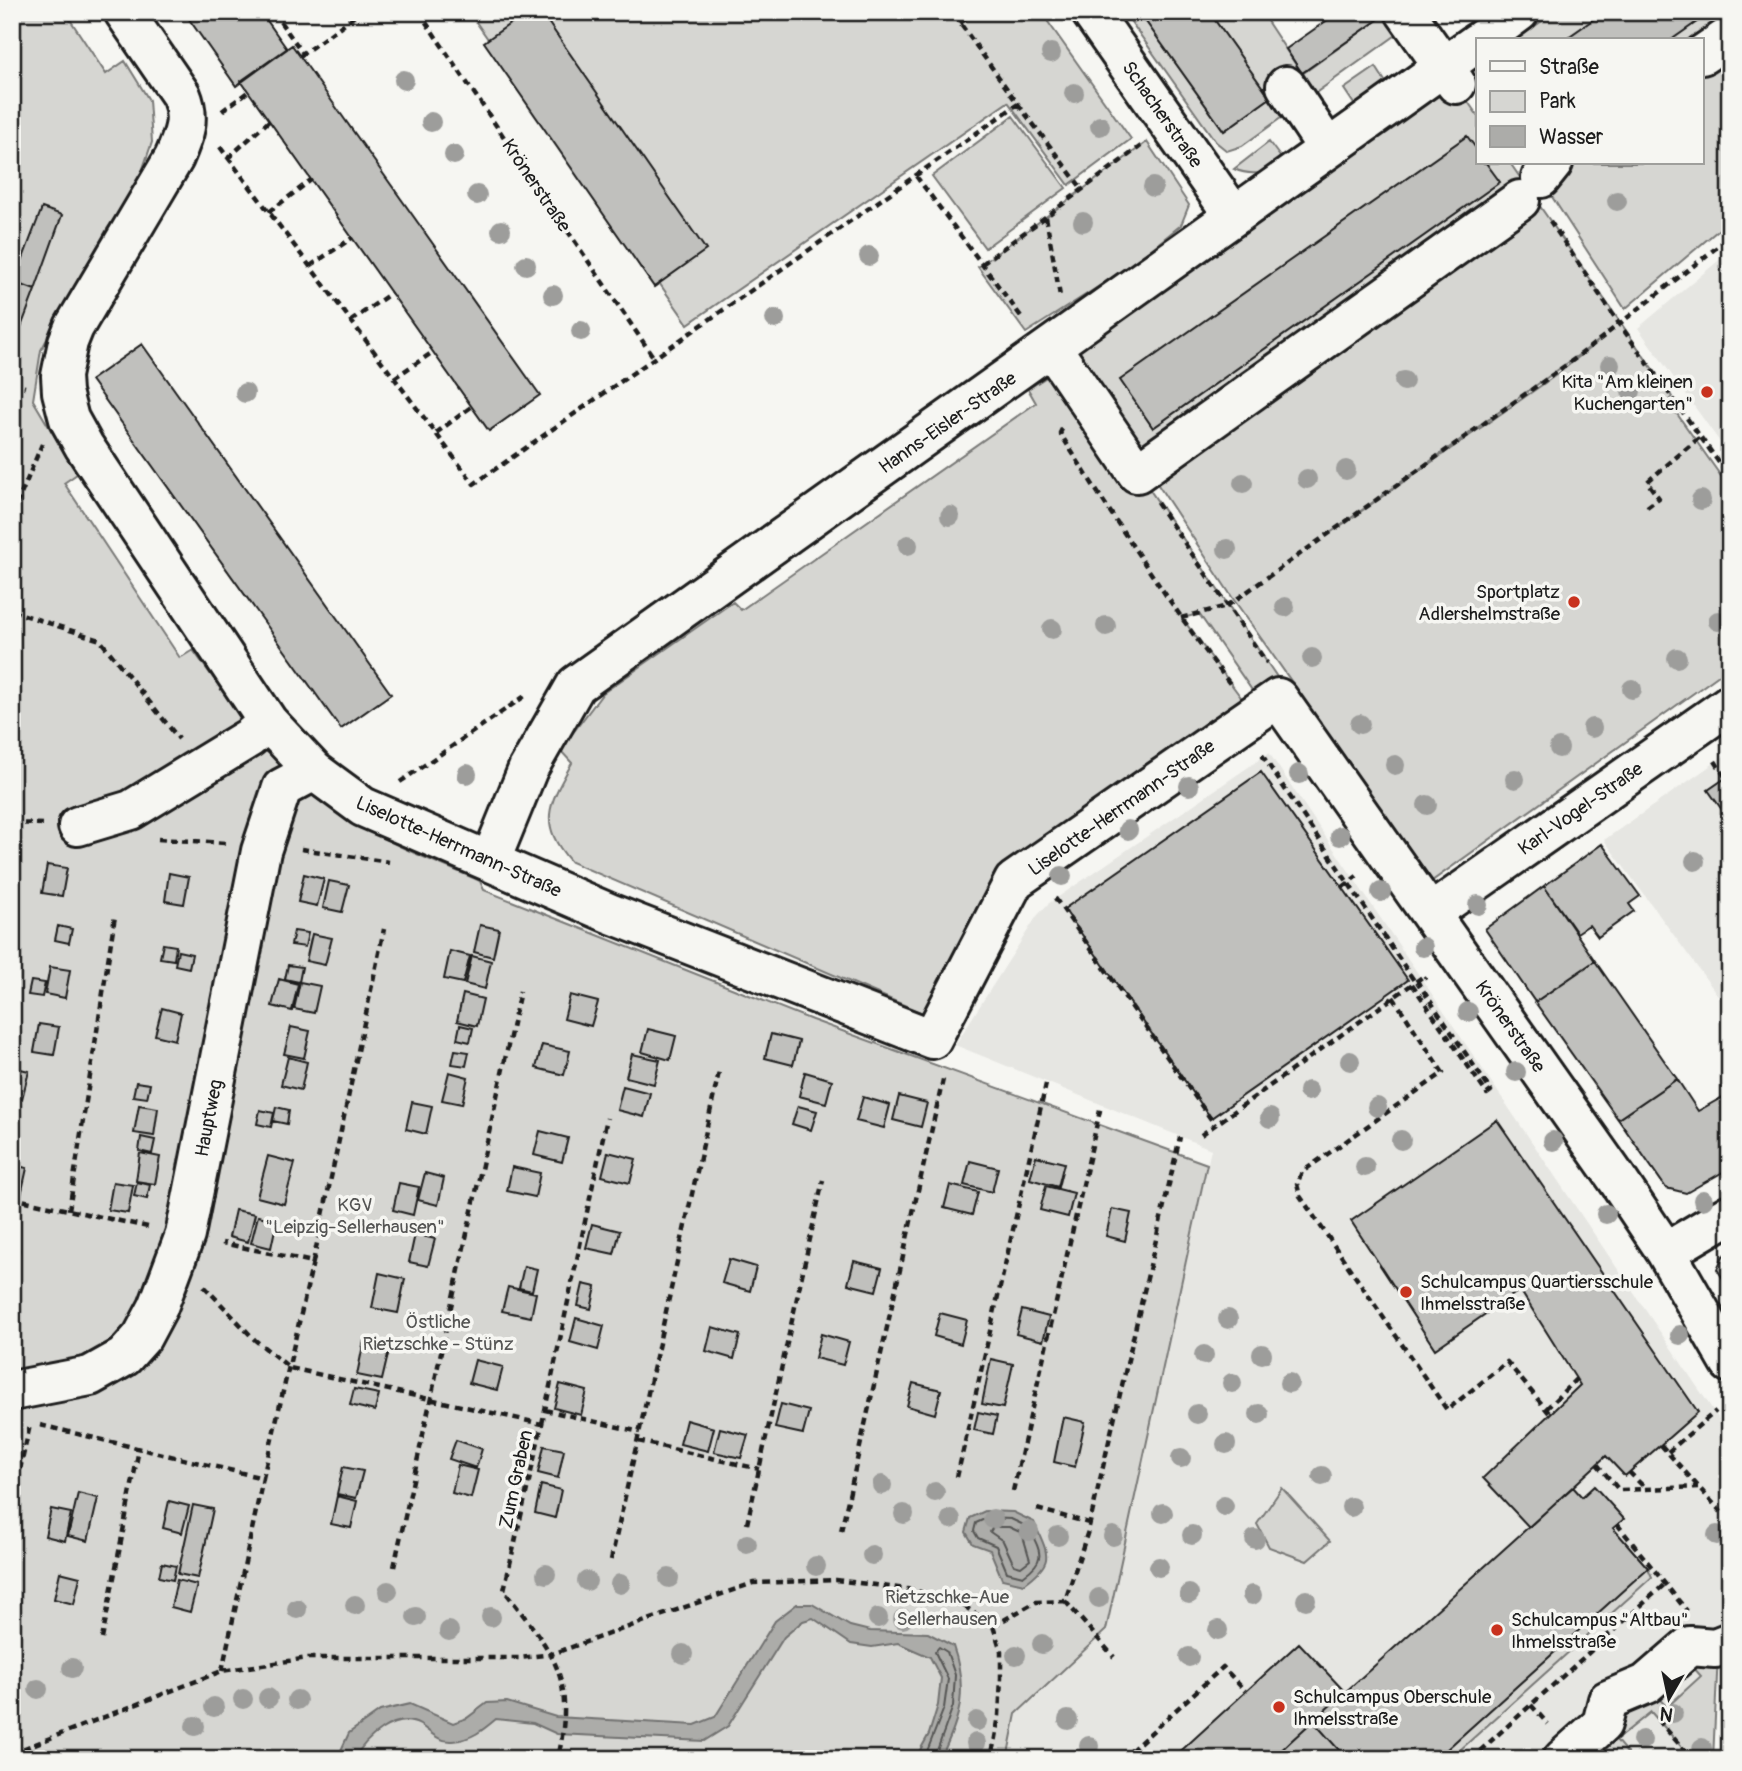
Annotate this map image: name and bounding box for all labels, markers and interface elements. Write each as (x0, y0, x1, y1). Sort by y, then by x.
legend (1476, 38, 1704, 164)
text: Straße (1539, 54, 1599, 81)
street label: Schacherstraße (1117, 57, 1208, 173)
text: Park (1539, 88, 1576, 115)
text: Wasser (1539, 124, 1604, 151)
street label: Krönerstraße (496, 134, 576, 237)
street label: Hanns-Eisler-Straße (874, 366, 1022, 479)
place label: Kita "Am kleinen Kuchengarten" (1561, 370, 1693, 416)
marker: Kita "Am kleinen Kuchengarten" (1699, 384, 1715, 400)
place label: Sportplatz Adlershelmstraße (1418, 580, 1561, 626)
marker: Sportplatz Adlershelmstraße (1566, 594, 1582, 610)
street label: Liselotte-Herrmann-Straße (1024, 734, 1220, 881)
street label: Karl-Vogel-Straße (1514, 757, 1648, 861)
street label: Liselotte-Herrmann-Straße (352, 791, 566, 903)
street label: Krönerstraße (1470, 976, 1551, 1078)
street label: Hauptweg (190, 1077, 228, 1159)
park label: KGV "Leipzig-Sellerhausen" (265, 1193, 445, 1239)
place label: Schulcampus Quartiersschule Ihmelsstraße (1420, 1270, 1654, 1316)
marker: Schulcampus Quartiersschule Ihmelsstraße (1398, 1284, 1414, 1300)
park label: Östliche Rietzschke - Stünz (362, 1310, 514, 1356)
street label: Zum Graben (494, 1428, 538, 1531)
park label: Rietzschke-Aue Sellerhausen (885, 1585, 1010, 1631)
place label: Schulcampus "Altbau" Ihmelsstraße (1511, 1608, 1689, 1654)
marker: Schulcampus "Altbau" Ihmelsstraße (1489, 1622, 1505, 1638)
north arrow (1634, 1662, 1704, 1732)
place label: Schulcampus Oberschule Ihmelsstraße (1293, 1685, 1492, 1731)
marker: Schulcampus Oberschule Ihmelsstraße (1271, 1699, 1287, 1715)
text: N (1658, 1701, 1675, 1727)

